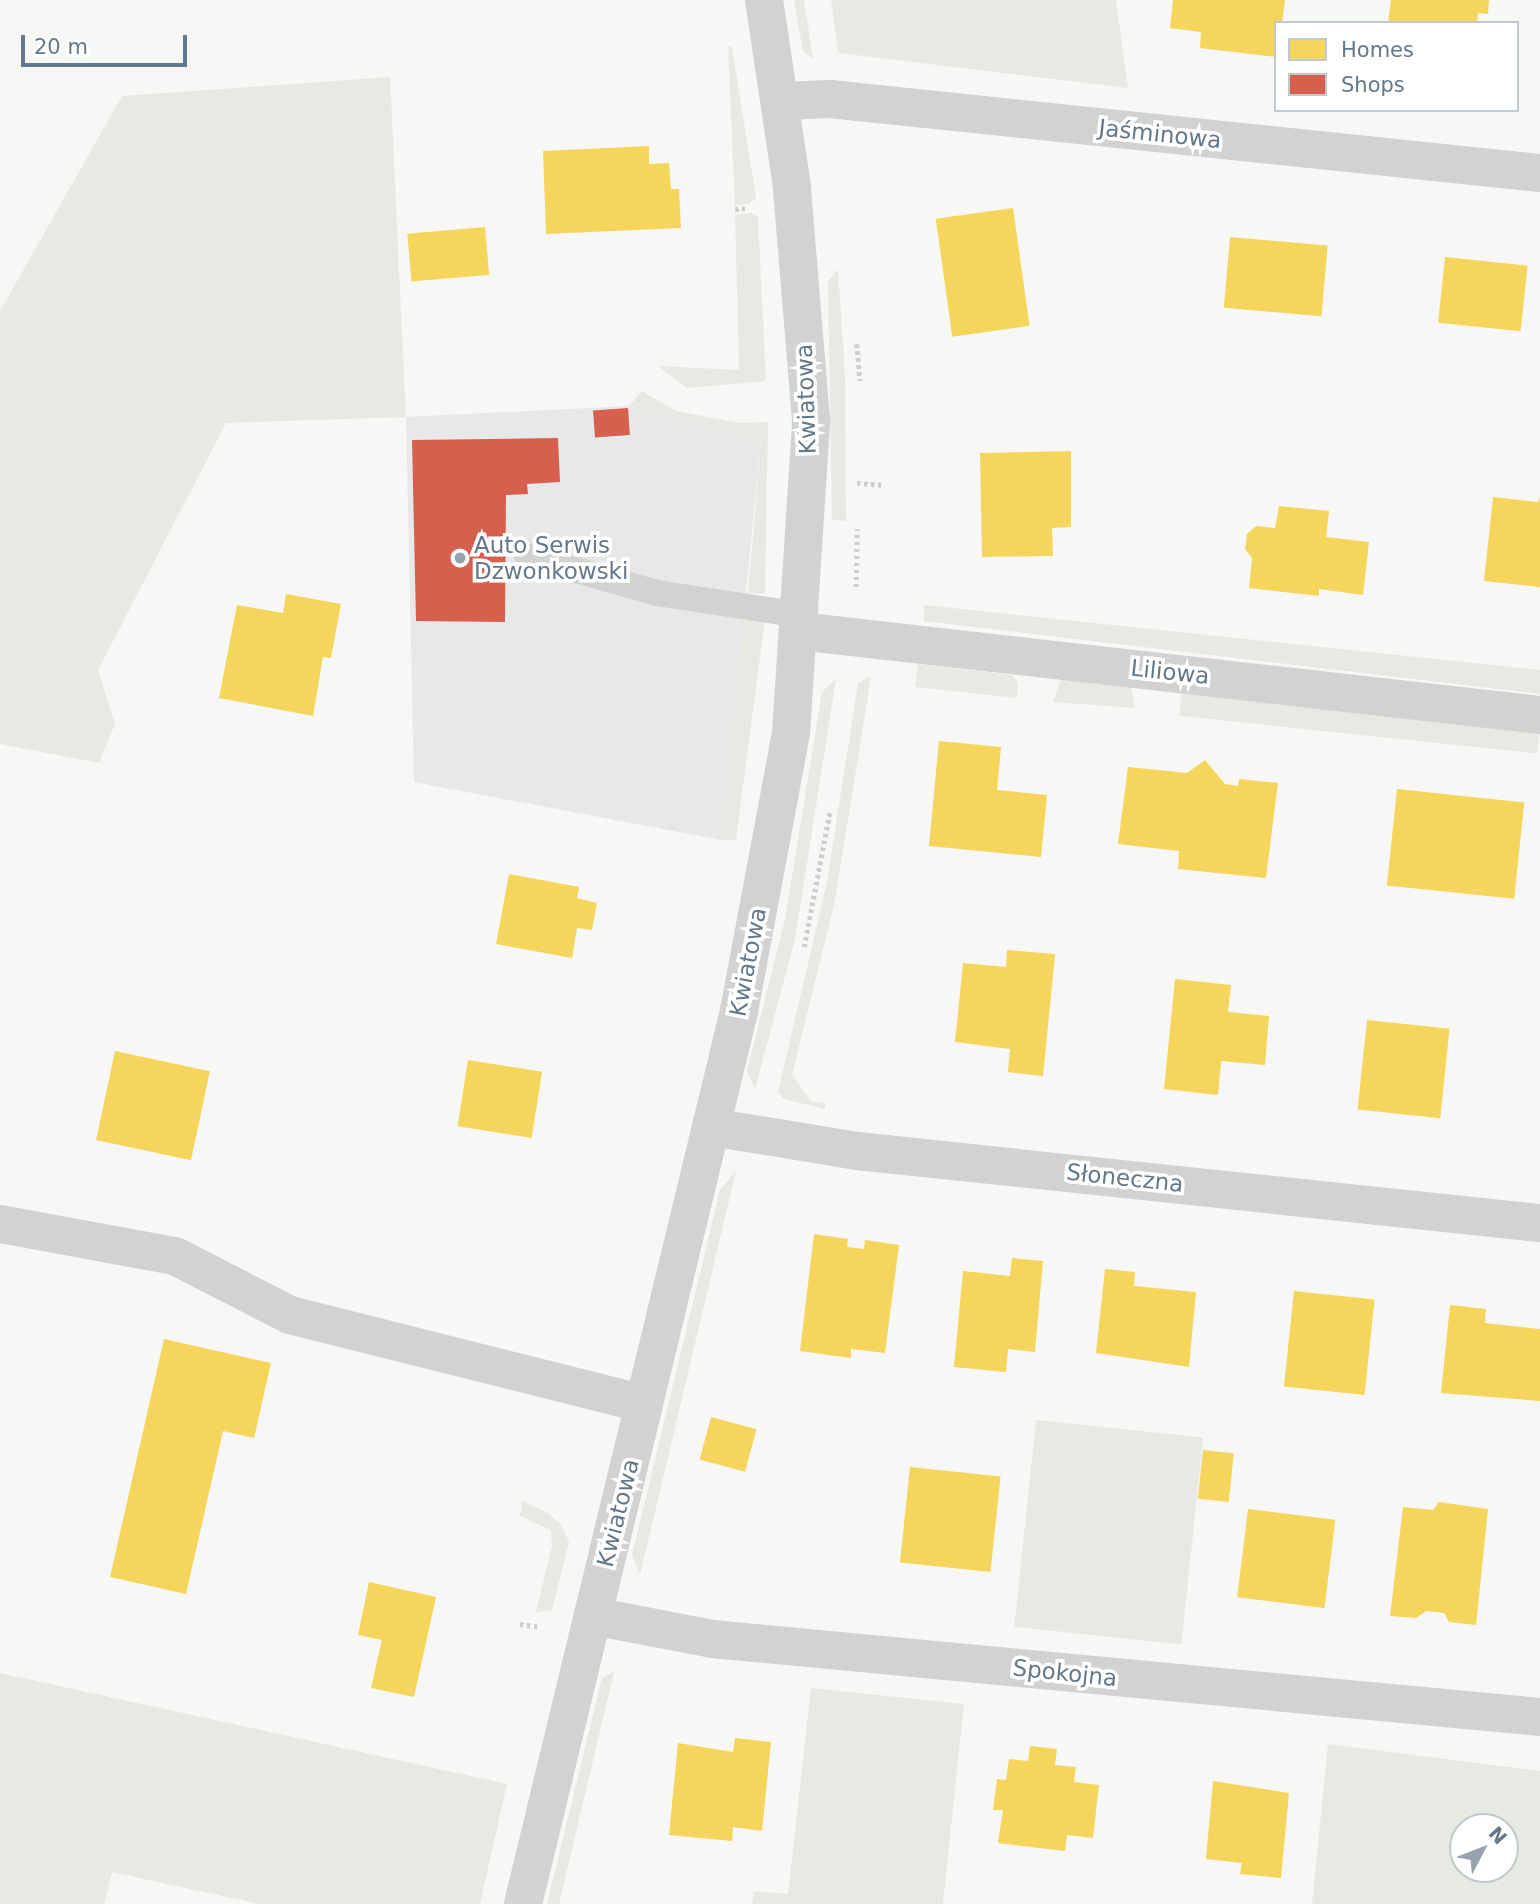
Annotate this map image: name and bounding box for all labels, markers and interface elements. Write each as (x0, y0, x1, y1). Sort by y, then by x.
scale bar (24, 21, 191, 65)
legend (1274, 21, 1519, 112)
text: 20 m (34, 35, 88, 59)
text: Homes (1341, 38, 1414, 62)
text: Shops (1341, 73, 1405, 97)
street label: Jaśminowa (1097, 114, 1223, 154)
street label: Kwiatowa (790, 343, 822, 455)
place label: Auto Serwis Dzwonkowski (474, 531, 628, 585)
marker: Auto Serwis Dzwonkowski (452, 550, 468, 566)
street label: Liliowa (1129, 654, 1211, 690)
street label: Kwiatowa (724, 905, 772, 1019)
street label: Słoneczna (1065, 1158, 1185, 1198)
street label: Kwiatowa (591, 1456, 645, 1570)
street label: Spokojna (1011, 1654, 1119, 1692)
north arrow (1449, 1813, 1519, 1883)
text: N (1485, 1822, 1512, 1849)

